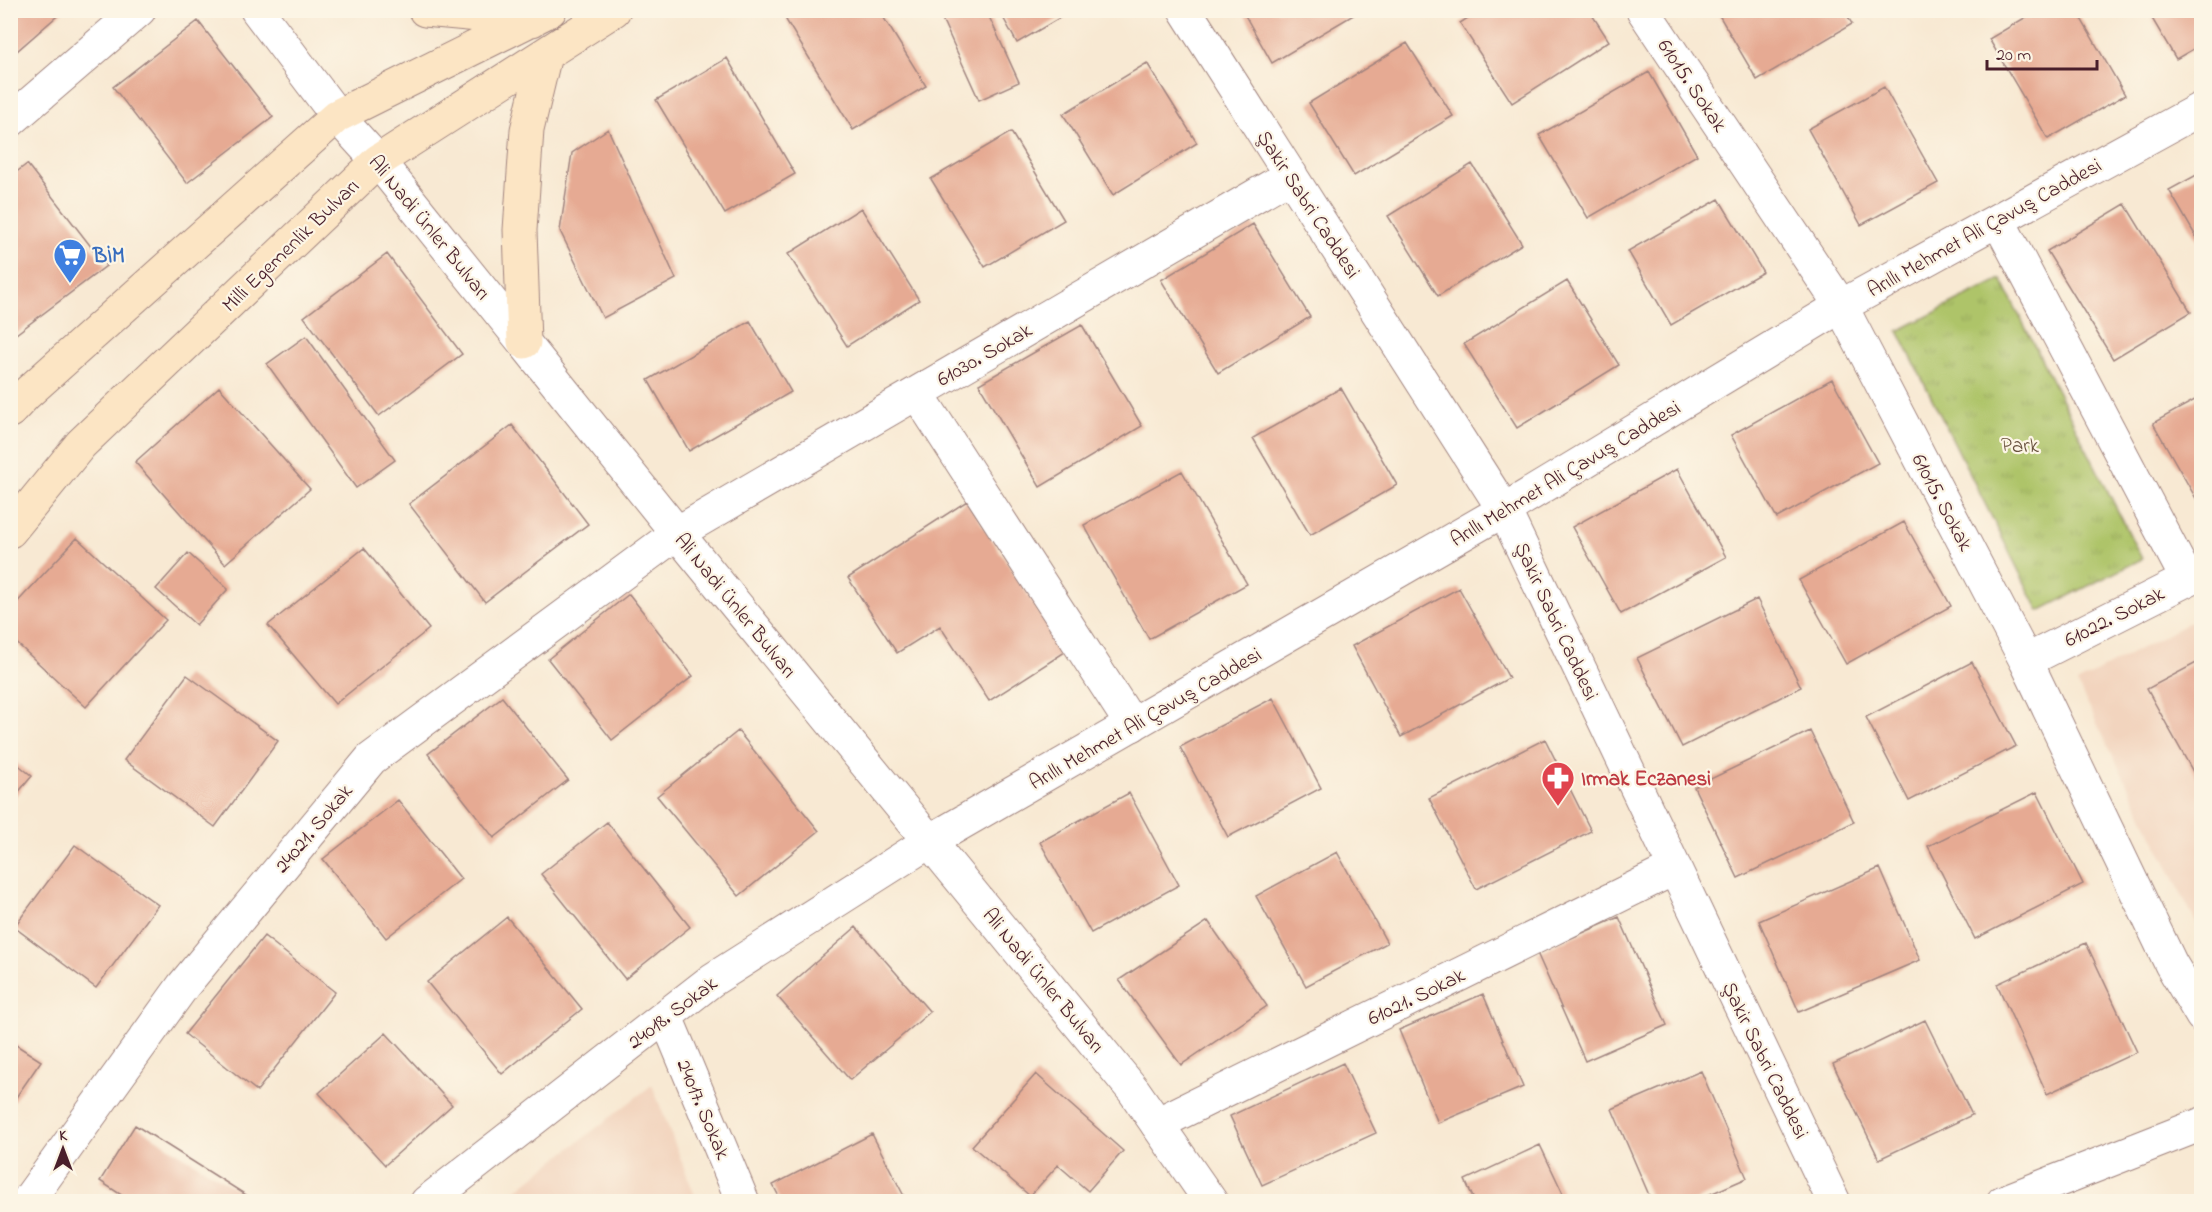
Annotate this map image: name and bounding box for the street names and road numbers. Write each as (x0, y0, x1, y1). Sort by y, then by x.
street label: 61015. Sokak (1649, 33, 1734, 139)
street label: Şakir Sabri Caddesi (1248, 125, 1367, 285)
street label: Ali Nadi Ünler Bulvarı (360, 149, 497, 307)
street label: Arıllı Mehmet Ali Çavuş Caddesi (1862, 152, 2108, 306)
street label: Milli Egemenlik Bulvarı (216, 173, 368, 322)
street label: 61030. Sokak (932, 316, 1039, 395)
street label: Arıllı Mehmet Ali Çavuş Caddesi (1445, 394, 1687, 556)
street label: 61015. Sokak (1903, 449, 1980, 558)
street label: Ali Nadi Ünler Bulvarı (666, 527, 803, 685)
street label: Şakir Sabri Caddesi (1505, 538, 1605, 706)
street label: 61022. Sokak (2060, 579, 2171, 656)
street label: Arıllı Mehmet Ali Çavuş Caddesi (1024, 641, 1268, 799)
street label: 24021. Sokak (268, 778, 361, 880)
street label: Ali Nadi Ünler Bulvarı (974, 902, 1111, 1060)
street label: 61021. Sokak (1363, 961, 1471, 1034)
street label: 24018. Sokak (622, 969, 725, 1057)
street label: Şakir Sabri Caddesi (1713, 977, 1815, 1144)
street label: 24017. Sokak (668, 1055, 737, 1165)

